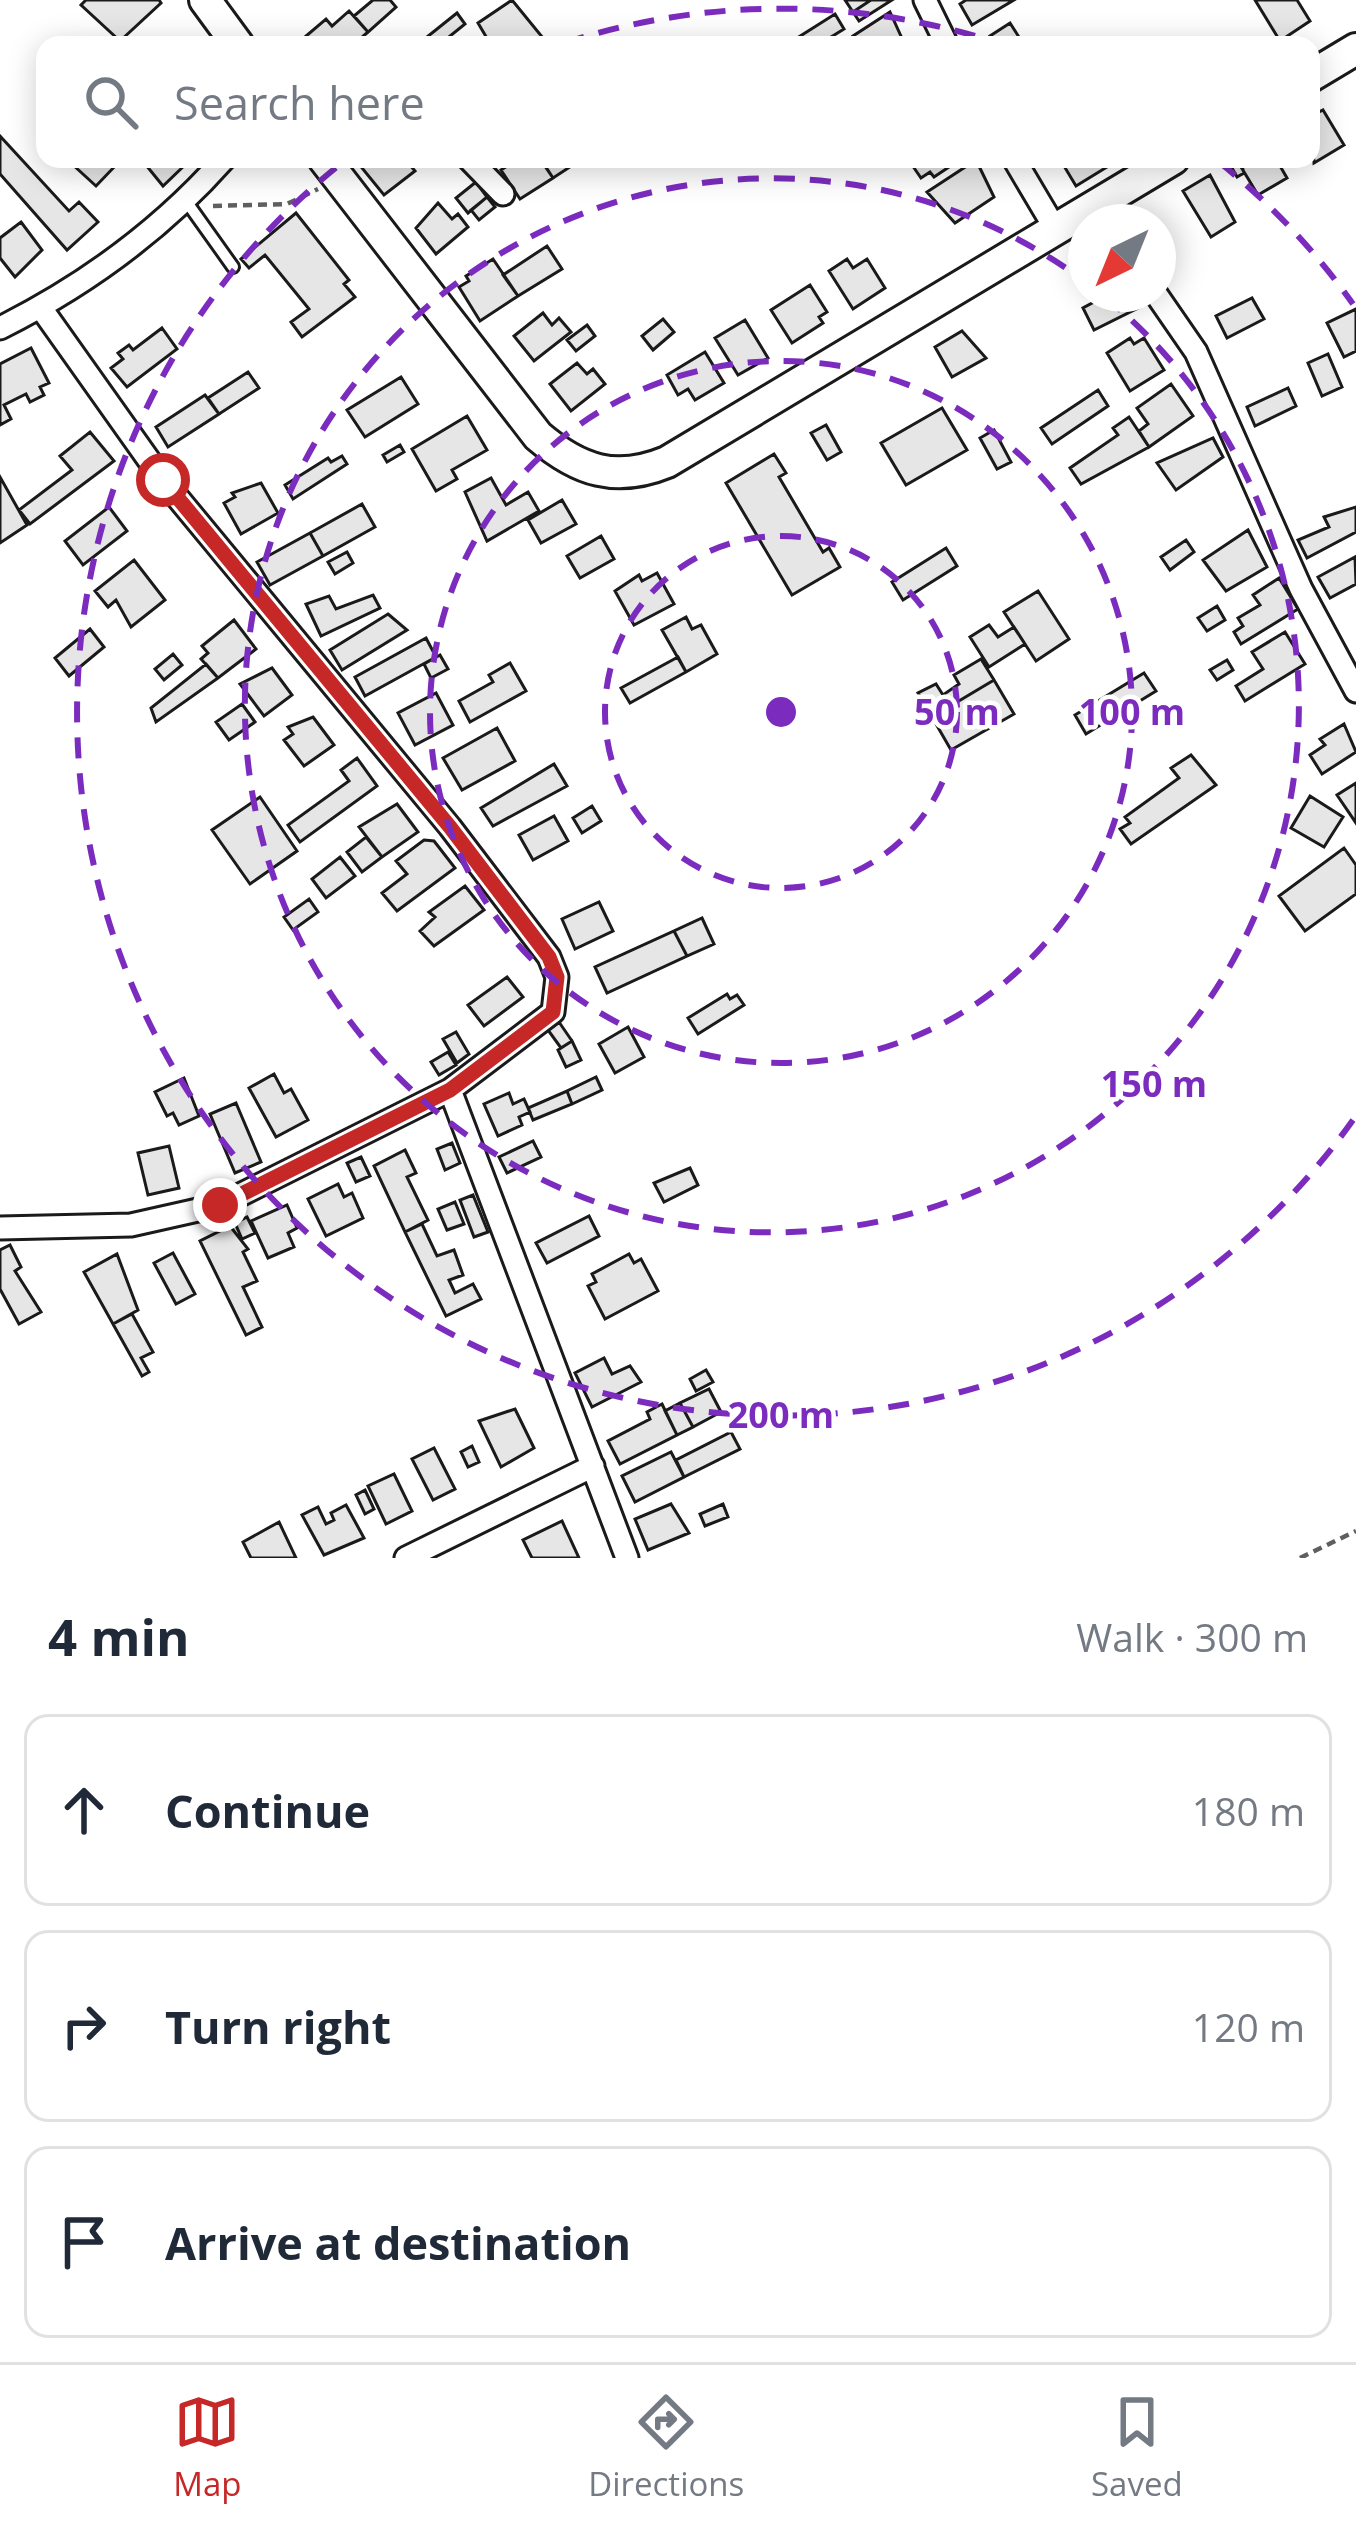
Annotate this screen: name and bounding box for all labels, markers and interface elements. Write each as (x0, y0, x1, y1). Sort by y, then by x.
search box (36, 36, 1320, 168)
icon: search (78, 69, 144, 135)
text: Search here (174, 72, 425, 133)
north arrow (1068, 204, 1176, 312)
route start (136, 453, 190, 507)
text: 50 m (914, 687, 1000, 736)
text: 100 m (1079, 687, 1185, 736)
centre of rings (760, 691, 802, 733)
text: 150 m (1101, 1059, 1207, 1108)
route end (193, 1178, 247, 1232)
text: 200 m (728, 1390, 834, 1439)
text: 4 min (48, 1601, 190, 1671)
text: Walk · 300 m (1076, 1610, 1308, 1663)
icon: ahead (51, 1777, 117, 1843)
text: Continue (165, 1780, 370, 1841)
text: 180 m (1192, 1784, 1305, 1837)
icon: right (51, 1993, 117, 2059)
text: Turn right (165, 1996, 391, 2057)
text: 120 m (1192, 2000, 1305, 2053)
icon: arrive (51, 2209, 117, 2275)
text: Arrive at destination (165, 2212, 631, 2273)
tab: Map (173, 2389, 242, 2506)
tab: Directions (588, 2389, 744, 2506)
tab: Saved (1091, 2389, 1183, 2506)

